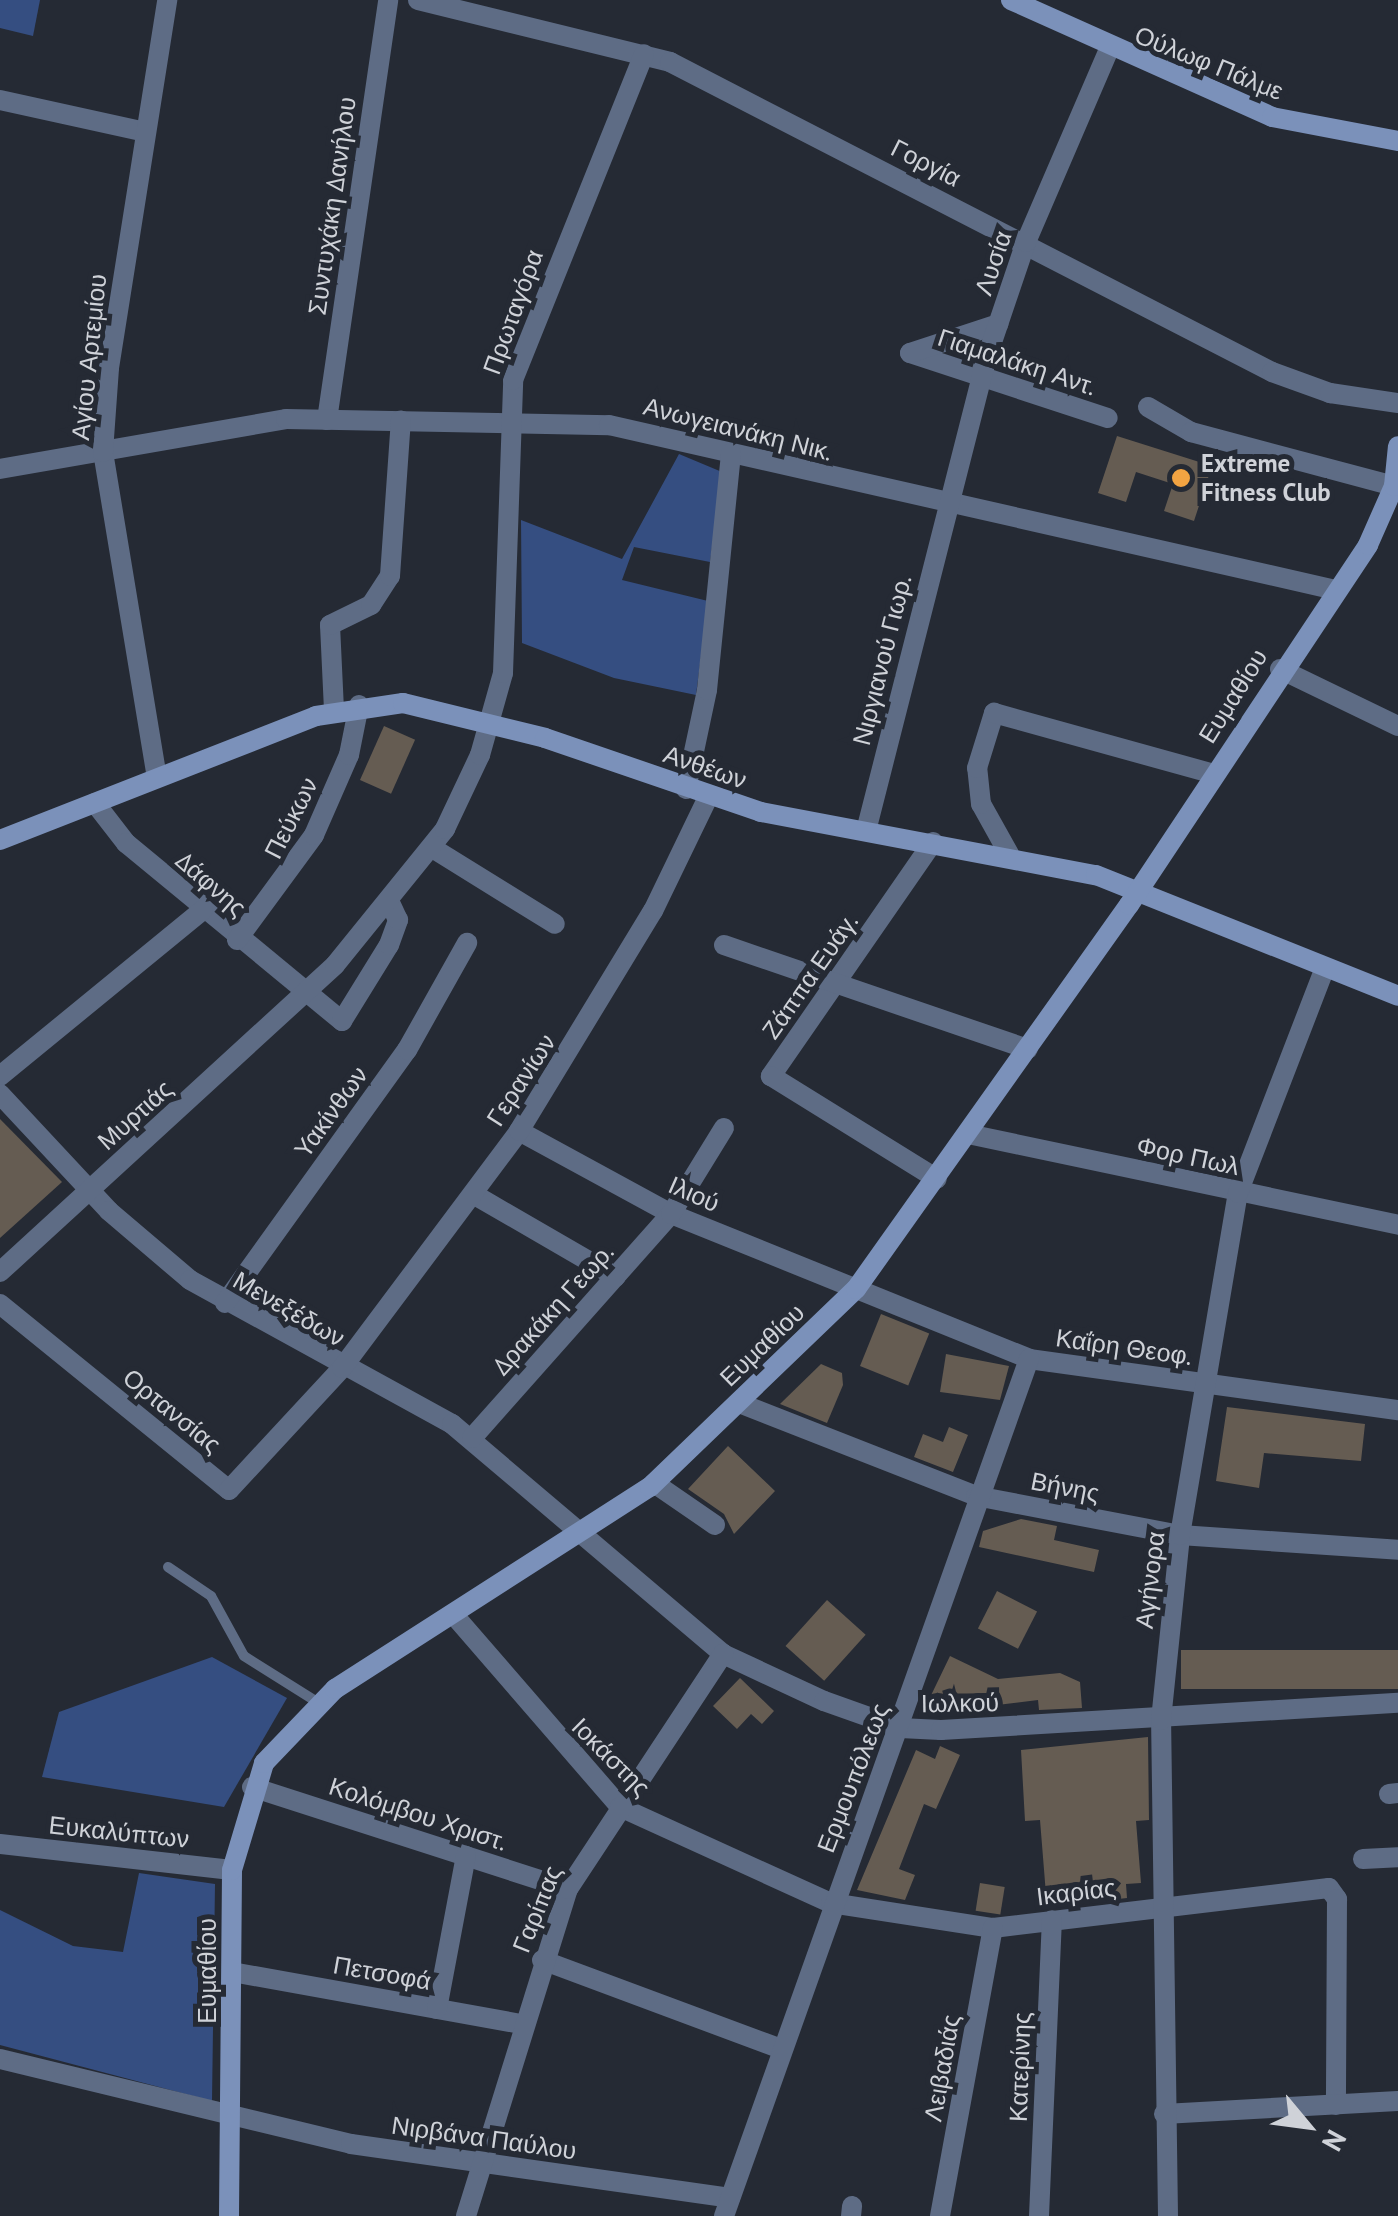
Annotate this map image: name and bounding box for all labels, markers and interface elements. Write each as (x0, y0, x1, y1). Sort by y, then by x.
street label: Ούλωφ Πάλμε (1130, 20, 1288, 106)
street label: Συντυχάκη Δανήλου (302, 95, 362, 317)
street label: Γοργία (886, 133, 966, 193)
street label: Λυσία (968, 227, 1018, 299)
street label: Πρωταγόρα (477, 246, 549, 378)
street label: Αγίου Αρτεμίου (65, 272, 113, 442)
street label: Γιαμαλάκη Αντ. (934, 322, 1100, 402)
street label: Ανωγειανάκη Νικ. (641, 391, 835, 467)
place label: Extreme Fitness Club (1201, 449, 1331, 508)
marker: Extreme Fitness Club (1170, 467, 1192, 489)
street label: Νιργιανού Γιωρ. (846, 572, 918, 748)
street label: Ευμαθίου (1192, 643, 1274, 749)
street label: Ανθέων (660, 739, 750, 795)
street label: Πεύκων (258, 772, 324, 864)
street label: Δάφνης (170, 845, 252, 923)
street label: Ζάππα Ευάγ. (756, 907, 864, 1045)
street label: Γερανίων (480, 1028, 562, 1132)
street label: Υακίνθων (288, 1061, 374, 1163)
street label: Μυρτιάς (91, 1074, 179, 1156)
street label: Φορ Πωλ (1134, 1130, 1242, 1182)
street label: Ιλιού (664, 1170, 724, 1218)
street label: Δρακάκη Γεωρ. (486, 1237, 620, 1381)
street label: Μενεξέδων (228, 1265, 350, 1353)
street label: Ευμαθίου (714, 1298, 810, 1392)
street label: Καΐρη Θεοφ. (1054, 1323, 1194, 1371)
street label: Ορτανσίας (117, 1362, 227, 1460)
street label: Βήνης (1028, 1466, 1102, 1508)
street label: Αγήνορα (1129, 1530, 1171, 1630)
street label: Ιωλκού (921, 1687, 999, 1719)
street label: Ερμουπόλεως (811, 1699, 895, 1857)
street label: Ιοκάστης (565, 1711, 657, 1803)
street label: Κολόμβου Χριστ. (325, 1771, 511, 1857)
street label: Ευκαλύπτων (47, 1810, 191, 1854)
street label: Γαρίπας (506, 1861, 568, 1957)
street label: Ικαρίας (1035, 1872, 1117, 1912)
street label: Ευμαθίου (192, 1918, 222, 2024)
street label: Πετσοφά (331, 1950, 433, 1996)
street label: Κατερίνης (1003, 2011, 1037, 2123)
street label: Λειβαδιάς (918, 2012, 966, 2124)
north arrow (1258, 2076, 1358, 2176)
street label: Νιρβάνα Παύλου (390, 2110, 578, 2166)
text: N (1314, 2124, 1355, 2158)

